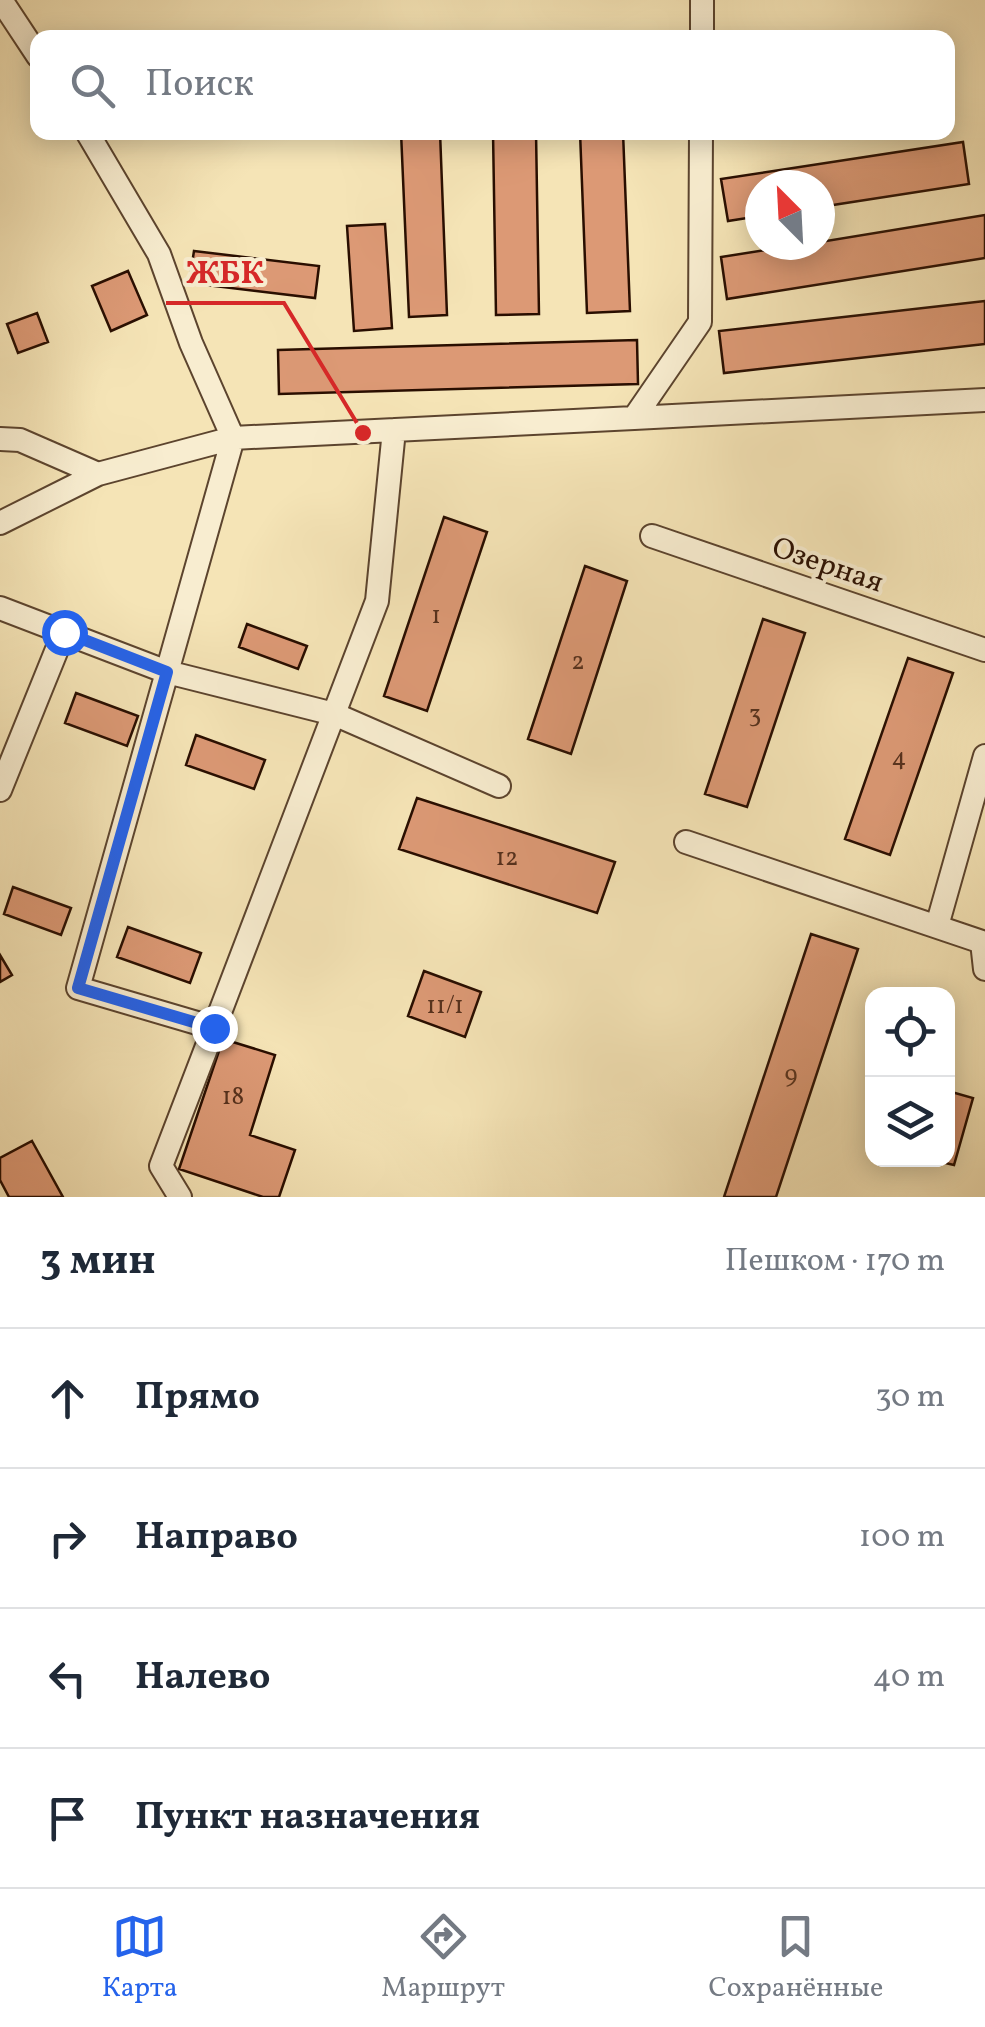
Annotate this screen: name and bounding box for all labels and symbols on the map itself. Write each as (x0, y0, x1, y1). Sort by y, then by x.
north arrow (745, 170, 835, 260)
callout: ЖБК (166, 241, 284, 303)
text: ЖБК (186, 253, 264, 297)
street label: Озерная (766, 527, 889, 604)
house number: 1 (431, 599, 441, 634)
route start (42, 610, 88, 656)
house number: 2 (571, 645, 585, 680)
house number: 3 (749, 698, 761, 733)
house number: 4 (892, 741, 906, 776)
house number: 12 (495, 841, 519, 876)
house number: 11/1 (426, 989, 464, 1024)
route end (192, 1006, 238, 1052)
house number: 9 (785, 1058, 798, 1093)
house number: 18 (222, 1080, 244, 1115)

